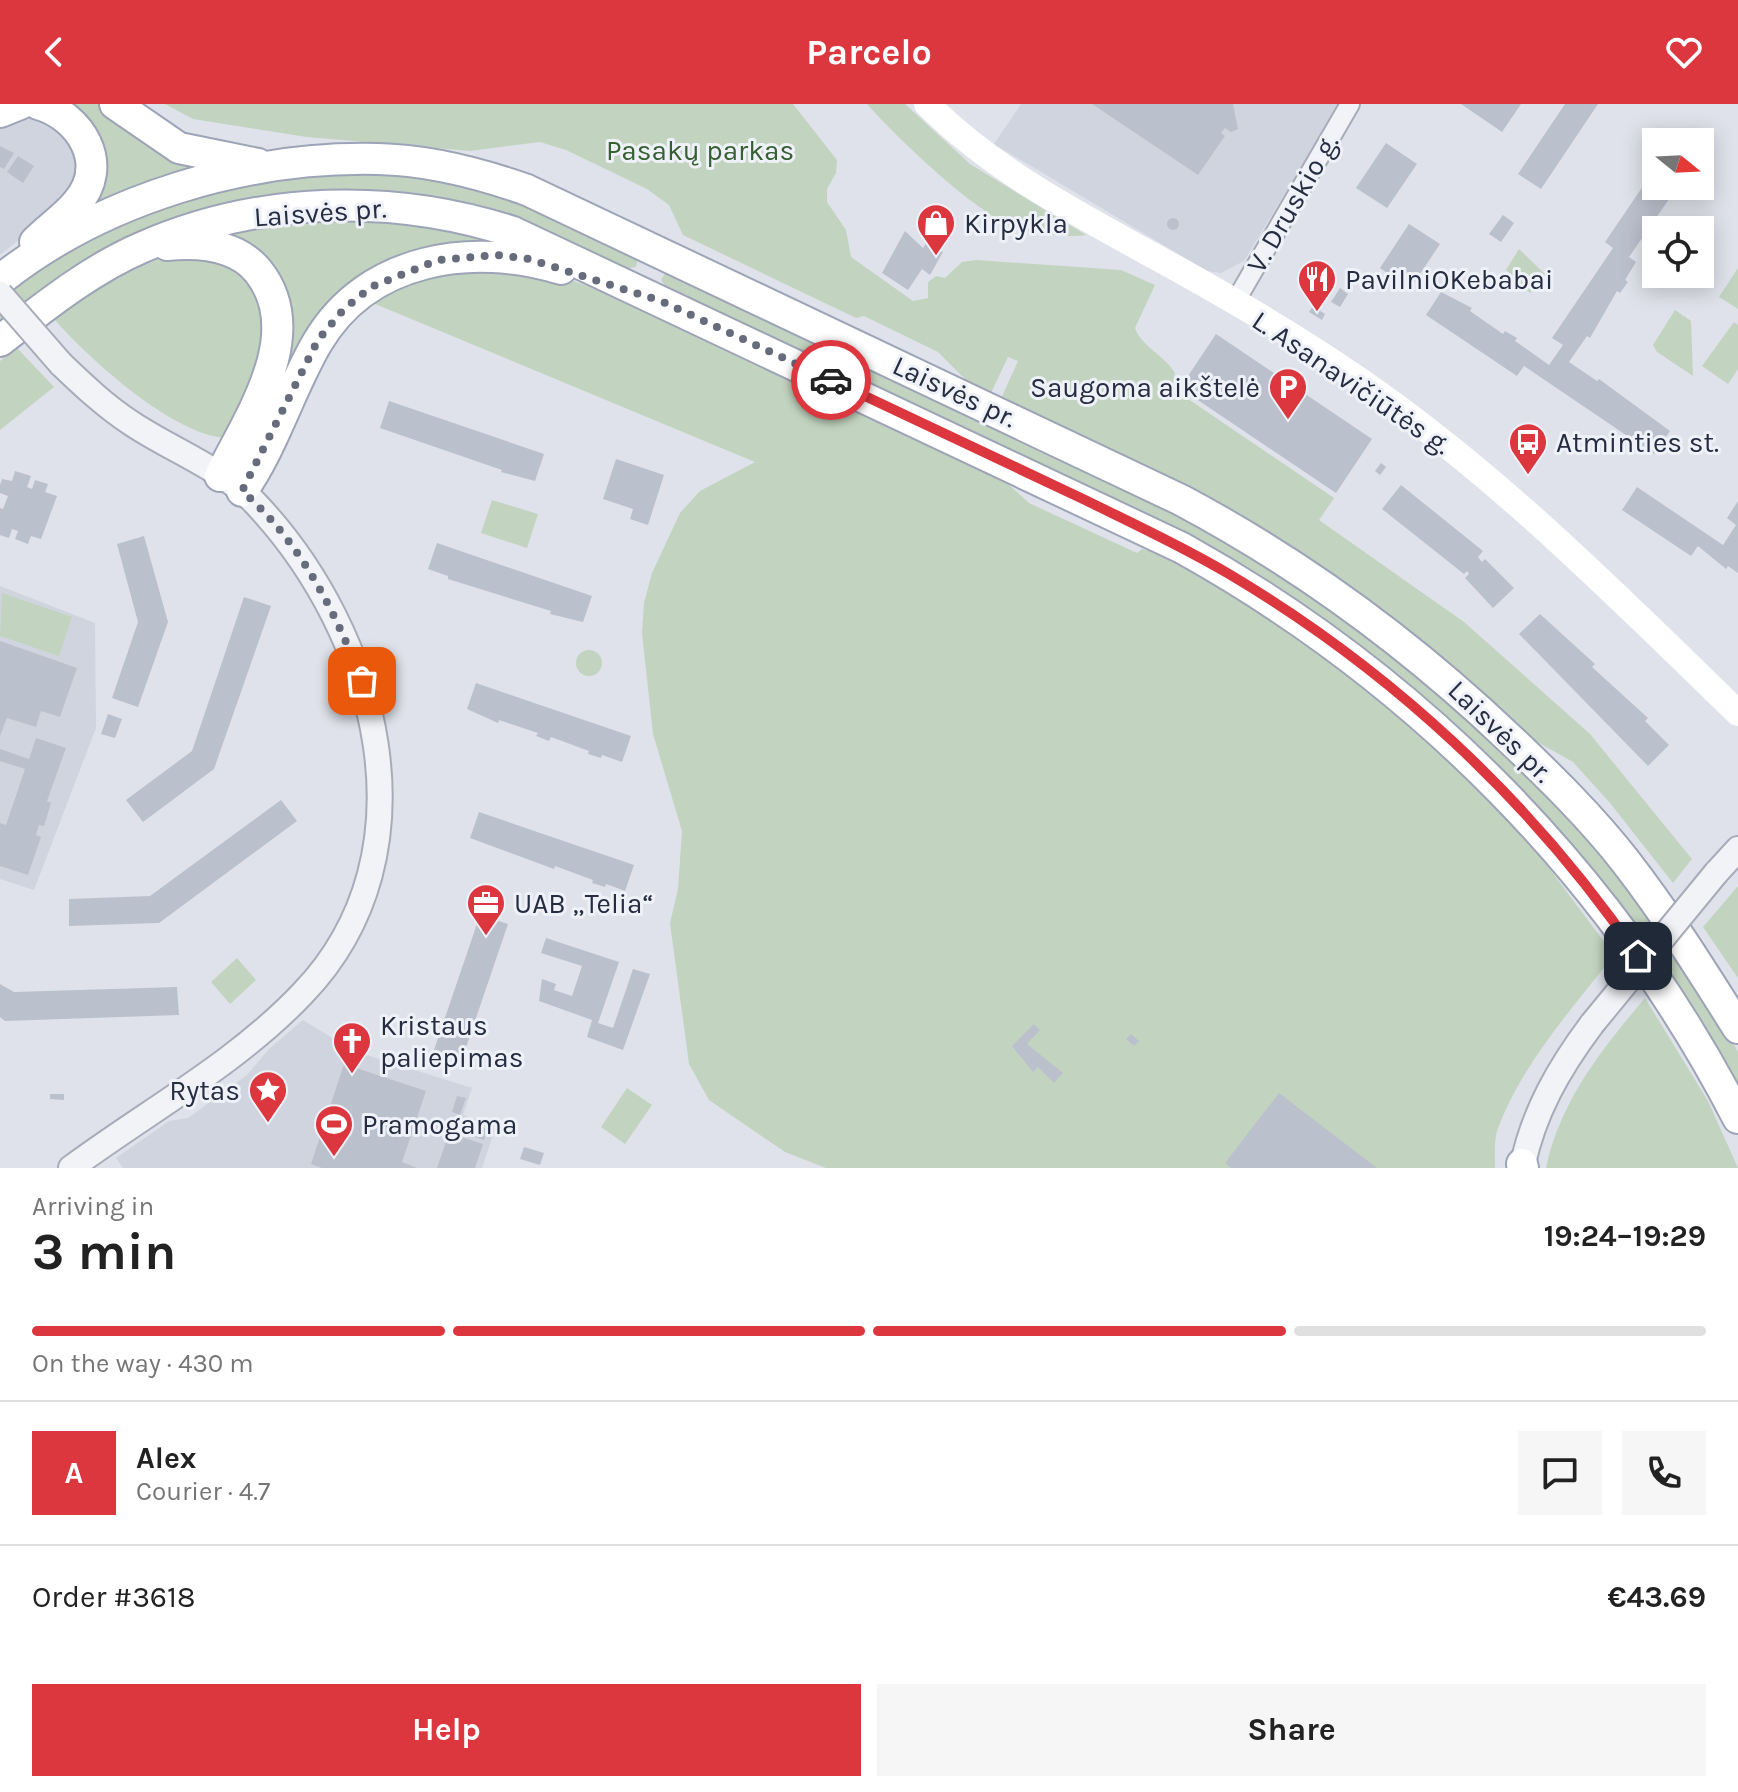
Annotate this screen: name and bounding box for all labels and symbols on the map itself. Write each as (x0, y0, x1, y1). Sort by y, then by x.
street label: V. Druskio g. (1240, 128, 1345, 278)
north arrow (1642, 128, 1714, 200)
park label: Pasakų parkas (606, 134, 794, 167)
street label: Laisvės pr. (253, 191, 387, 234)
shop icon: Kirpykla (915, 202, 957, 257)
place label: Kirpykla (964, 207, 1068, 240)
restaurant icon: PavilniOKebabai (1296, 258, 1338, 313)
place label: PavilniOKebabai (1345, 263, 1553, 296)
street label: L. Asanavičiūtės g. (1246, 304, 1457, 461)
courier (791, 340, 871, 420)
street label: Laisvės pr. (888, 348, 1022, 434)
parking icon: Saugoma aikštelė (1267, 366, 1309, 421)
place label: Saugoma aikštelė (1030, 371, 1260, 404)
bus stop icon: Atminties st. (1507, 421, 1549, 476)
place label: Atminties st. (1556, 426, 1719, 459)
pin (328, 647, 396, 715)
street label: Laisvės pr. (1441, 673, 1560, 789)
office icon: UAB „Telia“ (465, 882, 507, 937)
place label: UAB „Telia“ (514, 887, 654, 920)
pin (1604, 922, 1672, 990)
place label: Kristaus paliepimas (380, 1009, 523, 1074)
church icon: Kristaus paliepimas (331, 1020, 373, 1075)
place icon: Rytas (247, 1069, 289, 1124)
place label: Rytas (169, 1074, 240, 1107)
sports icon: Pramogama (313, 1103, 355, 1158)
place label: Pramogama (362, 1108, 517, 1141)

